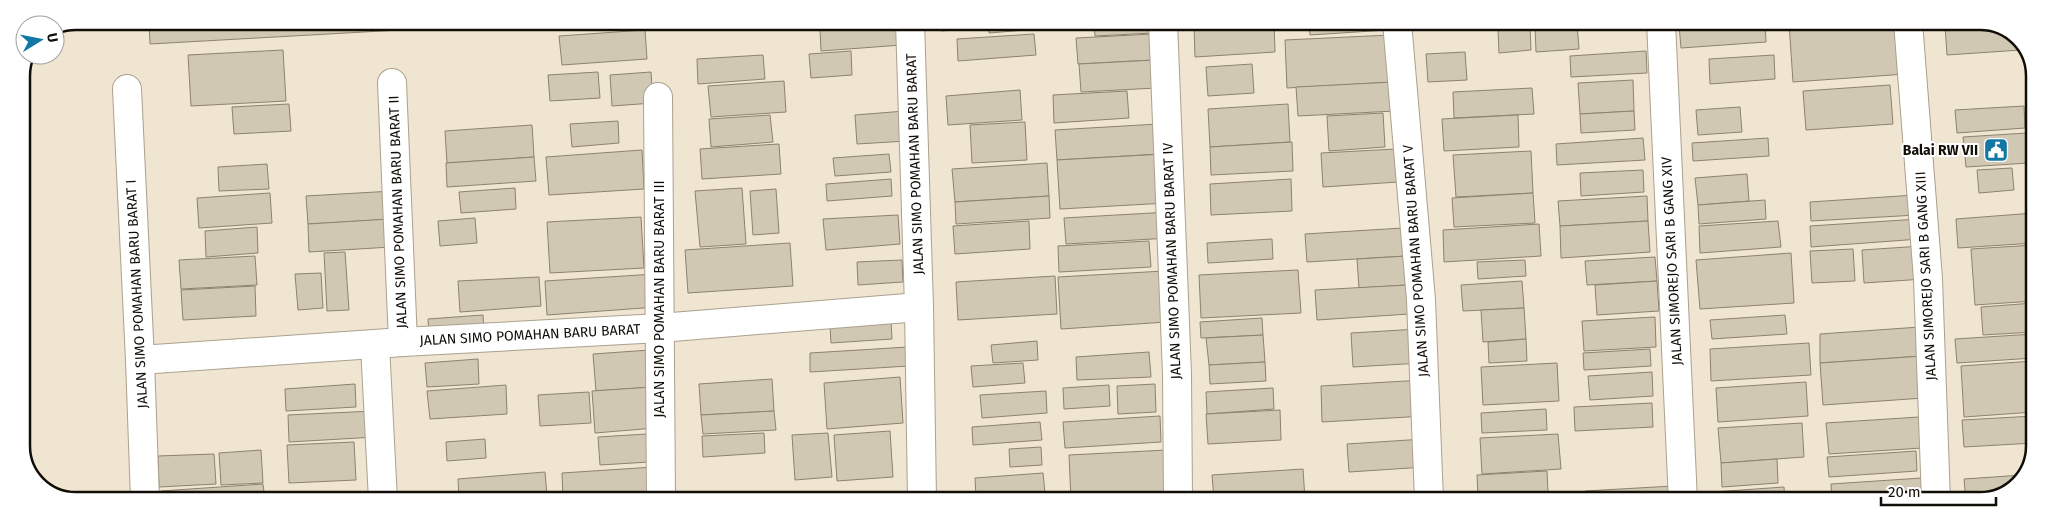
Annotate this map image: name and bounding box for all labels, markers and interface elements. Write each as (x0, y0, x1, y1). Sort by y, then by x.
north arrow (15, 15, 65, 65)
text: U (43, 32, 61, 44)
street label: JALAN SIMO POMAHAN BARU BARAT (903, 52, 927, 275)
street label: JALAN SIMO POMAHAN BARU BARAT II (385, 95, 411, 329)
public building icon: Balai RW VII (1983, 137, 2009, 163)
street label: JALAN SIMO POMAHAN BARU BARAT IV (1159, 142, 1185, 380)
place label: Balai RW VII (1903, 142, 1978, 159)
street label: JALAN SIMO POMAHAN BARU BARAT V (1399, 144, 1433, 378)
street label: JALAN SIMOREJO SARI B GANG XIV (1658, 156, 1686, 366)
street label: JALAN SIMOREJO SARI B GANG XIII (1912, 171, 1940, 381)
street label: JALAN SIMO POMAHAN BARU BARAT I (123, 179, 151, 409)
street label: JALAN SIMO POMAHAN BARU BARAT III (651, 180, 668, 418)
street label: JALAN SIMO POMAHAN BARU BARAT (419, 321, 642, 349)
scale bar (1881, 474, 1996, 506)
text: 20 m (1888, 483, 1921, 501)

